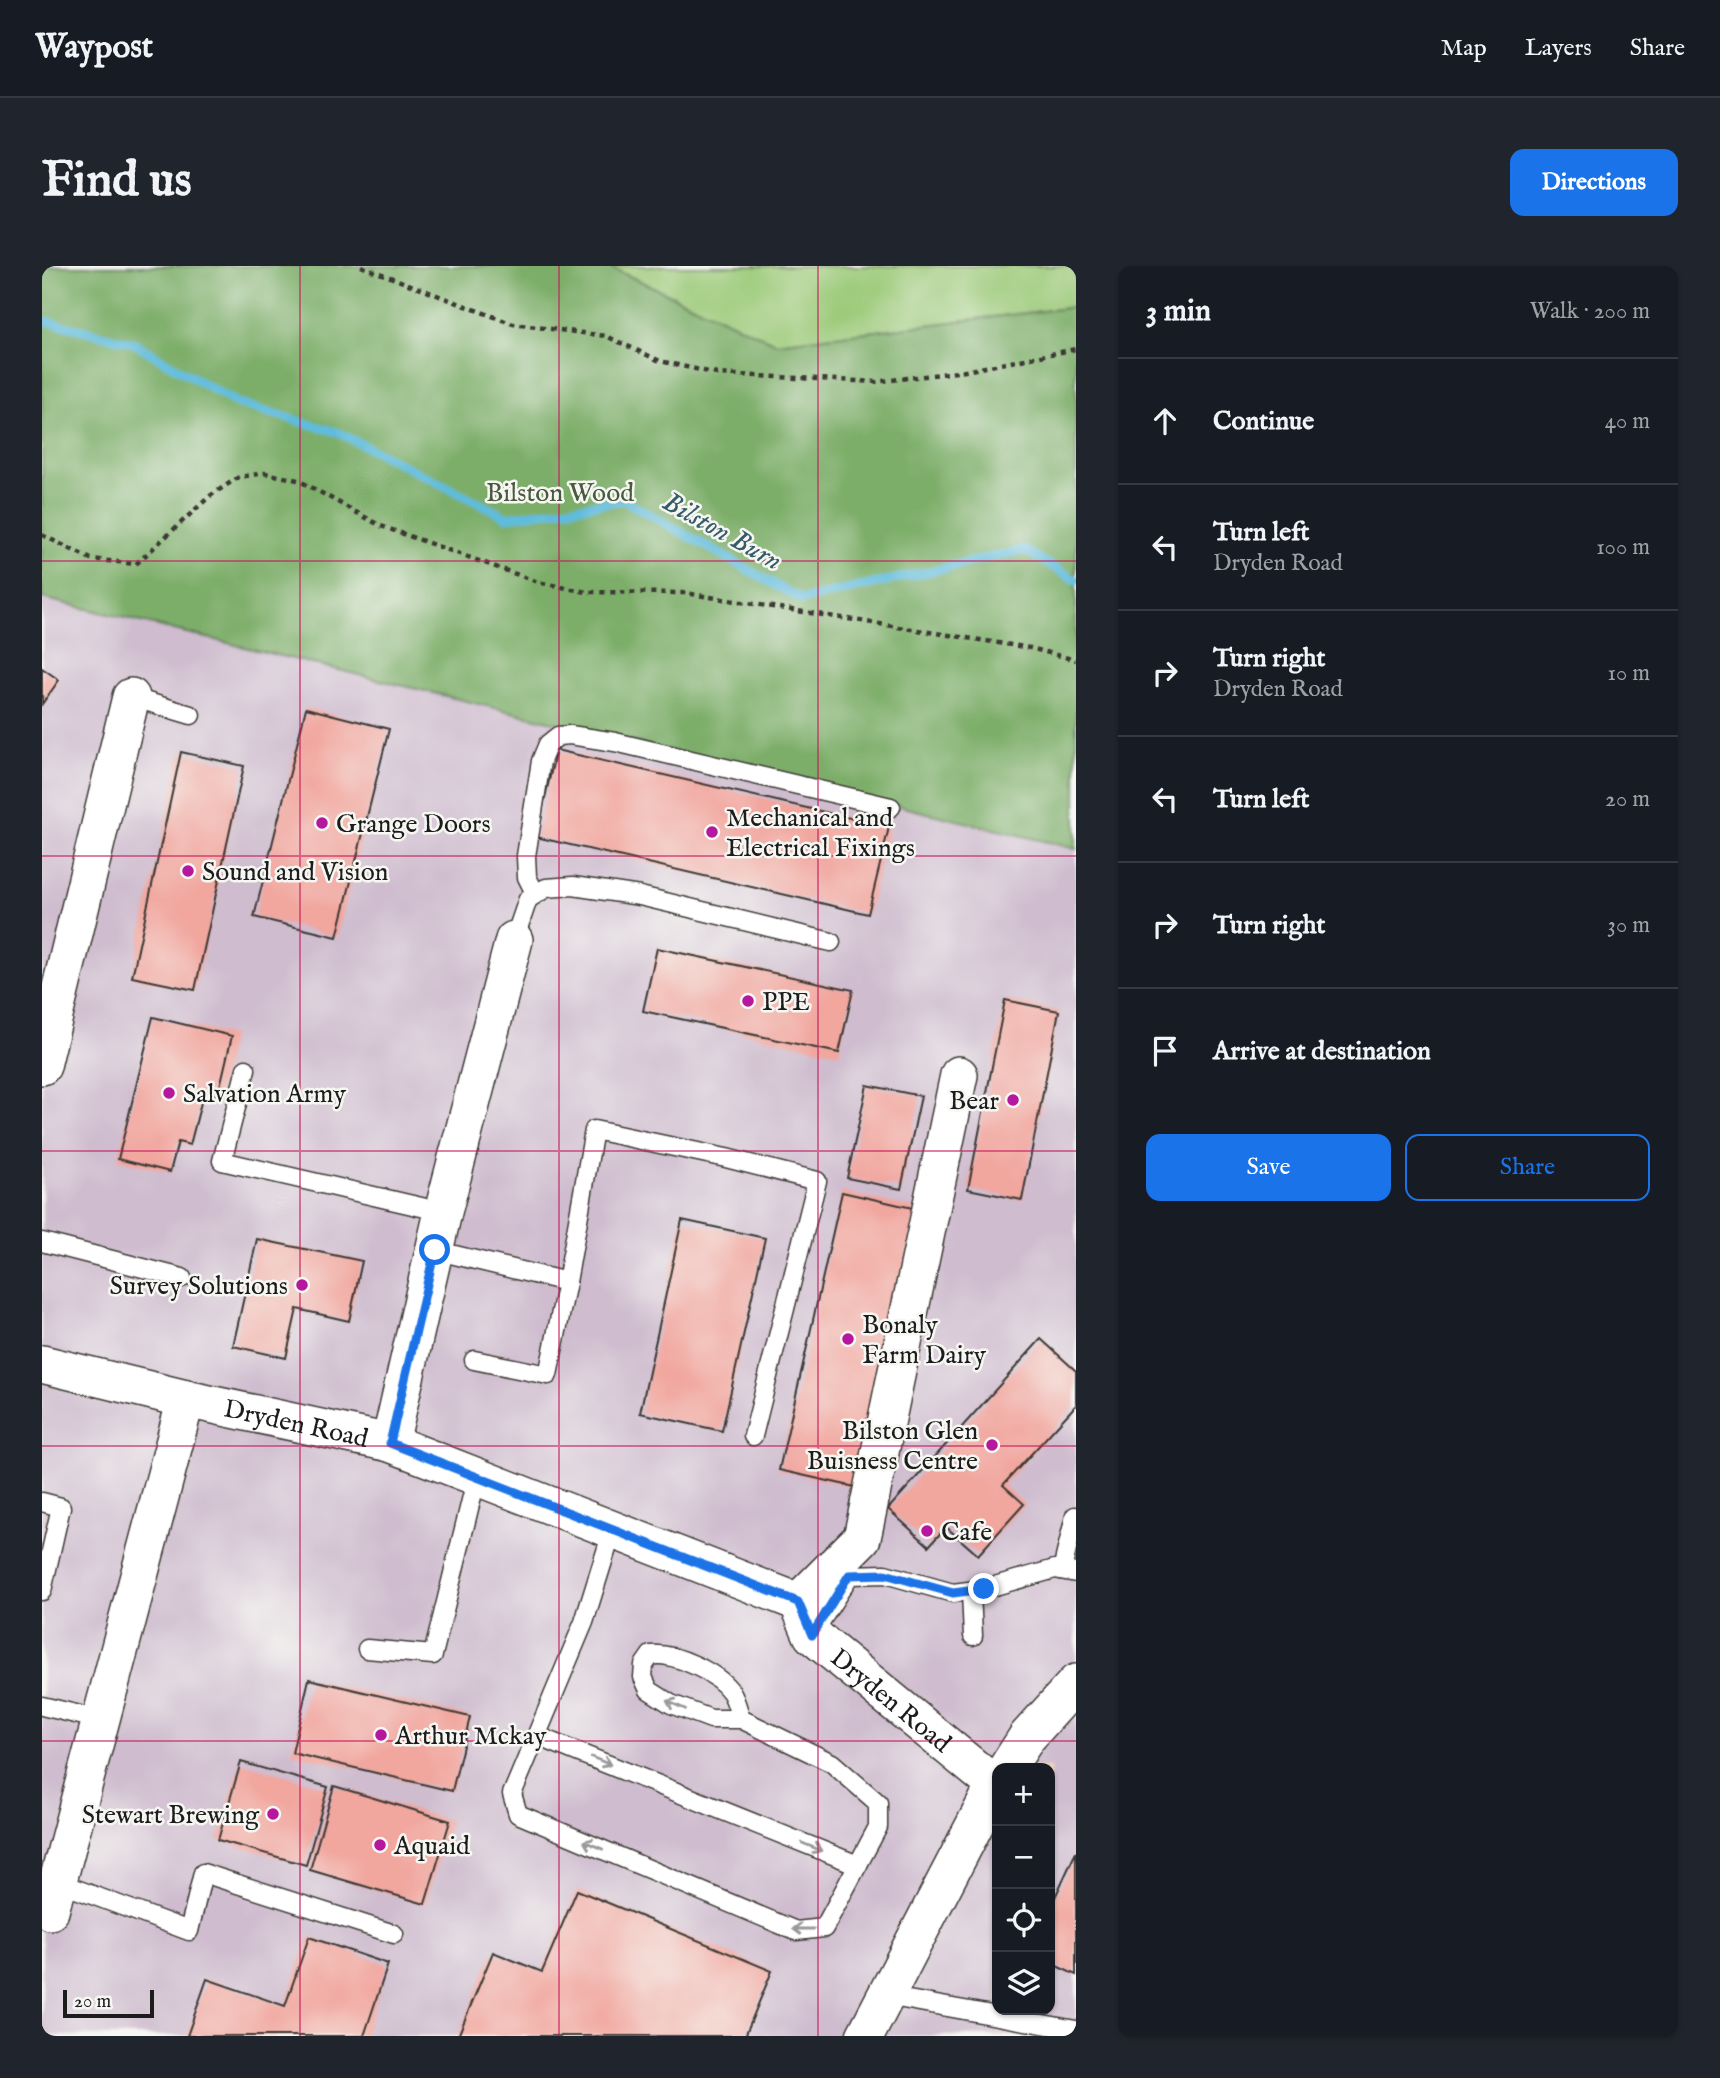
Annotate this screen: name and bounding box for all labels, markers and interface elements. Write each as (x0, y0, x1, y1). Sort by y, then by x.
text: Waypost (35, 27, 153, 69)
text: Map (1441, 33, 1487, 64)
text: Layers (1525, 33, 1592, 64)
text: Share (1630, 33, 1685, 64)
button: Directions (1510, 149, 1678, 216)
text: Find us (42, 151, 192, 213)
text: 3 min (1146, 293, 1211, 331)
text: Walk · 200 m (1530, 297, 1650, 326)
icon: ahead (1146, 402, 1184, 440)
text: Continue (1213, 405, 1314, 438)
text: 40 m (1605, 407, 1650, 436)
park label: Bilston Wood (486, 477, 634, 510)
water label: Bilston Burn (656, 485, 788, 579)
text: Turn left (1213, 516, 1310, 549)
icon: left (1146, 528, 1184, 566)
text: 100 m (1596, 533, 1650, 562)
text: Dryden Road (1213, 549, 1343, 578)
text: Turn right (1213, 642, 1326, 675)
icon: right (1146, 654, 1184, 692)
text: 10 m (1607, 659, 1650, 688)
text: Dryden Road (1213, 675, 1343, 704)
icon: left (1146, 780, 1184, 818)
text: Turn left (1213, 783, 1310, 816)
text: 20 m (1605, 785, 1650, 814)
place label: Mechanical and Electrical Fixings (726, 802, 915, 865)
place label: Grange Doors (336, 808, 491, 841)
marker: Grange Doors (314, 815, 330, 831)
marker: Mechanical and Electrical Fixings (704, 824, 720, 840)
place label: Sound and Vision (202, 856, 389, 889)
marker: Sound and Vision (180, 863, 196, 879)
icon: right (1146, 906, 1184, 944)
text: Turn right (1213, 909, 1326, 942)
text: 30 m (1607, 911, 1650, 940)
place label: PPE (762, 986, 810, 1019)
marker: PPE (740, 993, 756, 1009)
icon: arrive (1146, 1032, 1184, 1070)
text: Arrive at destination (1213, 1035, 1431, 1068)
place label: Salvation Army (183, 1078, 346, 1111)
marker: Salvation Army (161, 1085, 177, 1101)
place label: Bear (949, 1085, 999, 1118)
marker: Bear (1005, 1092, 1021, 1108)
button: Save (1146, 1134, 1391, 1201)
button: Share (1405, 1134, 1650, 1201)
route start (419, 1234, 450, 1265)
place label: Survey Solutions (109, 1270, 288, 1303)
marker: Survey Solutions (294, 1277, 310, 1293)
place label: Bonaly Farm Dairy (862, 1309, 986, 1372)
marker: Bonaly Farm Dairy (840, 1331, 856, 1347)
street label: Dryden Road (221, 1393, 371, 1456)
place label: Bilston Glen Buisness Centre (807, 1415, 978, 1478)
marker: Bilston Glen Buisness Centre (984, 1437, 1000, 1453)
place label: Cafe (941, 1516, 992, 1549)
marker: Cafe (919, 1523, 935, 1539)
route end (968, 1573, 999, 1604)
street label: Dryden Road (823, 1642, 958, 1760)
one-way arrow (666, 1698, 687, 1711)
place label: Arthur Mckay (394, 1720, 547, 1753)
marker: Arthur Mckay (373, 1727, 389, 1743)
one-way arrow (589, 1756, 611, 1769)
map controls (992, 1763, 1055, 2015)
button: + (992, 1763, 1055, 1826)
place label: Stewart Brewing (82, 1799, 260, 1832)
marker: Stewart Brewing (265, 1806, 281, 1822)
button: − (992, 1826, 1055, 1889)
place label: Aquaid (393, 1830, 470, 1863)
marker: Aquaid (372, 1837, 388, 1853)
one-way arrow (582, 1838, 604, 1851)
one-way arrow (800, 1841, 822, 1854)
button: locate (992, 1889, 1055, 1952)
one-way arrow (792, 1922, 815, 1936)
button: layers (992, 1952, 1055, 2015)
scale bar (63, 1987, 154, 2019)
text: 20 m (74, 1990, 111, 2014)

